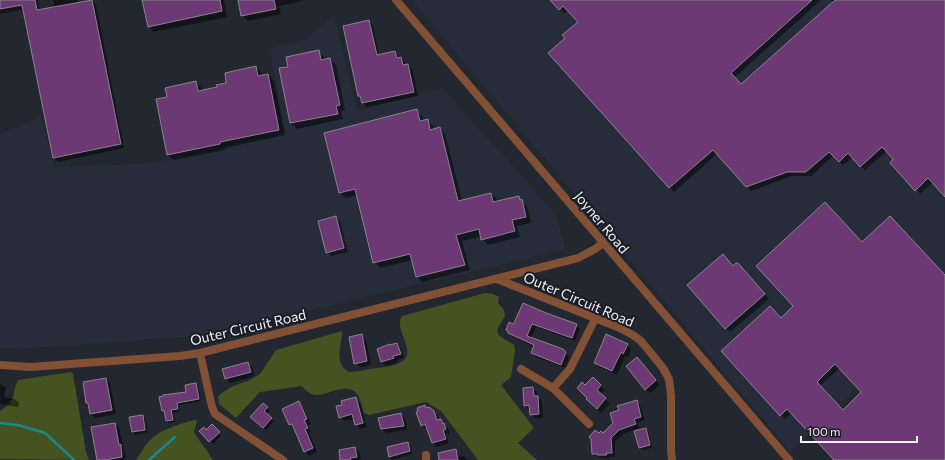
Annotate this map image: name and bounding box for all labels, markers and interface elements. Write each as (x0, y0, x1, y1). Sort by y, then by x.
street label: Joyner Road (571, 187, 633, 257)
street label: Outer Circuit Road (521, 268, 637, 330)
street label: Outer Circuit Road (188, 305, 308, 349)
scale bar (801, 418, 917, 444)
text: 100 m (807, 424, 841, 438)

